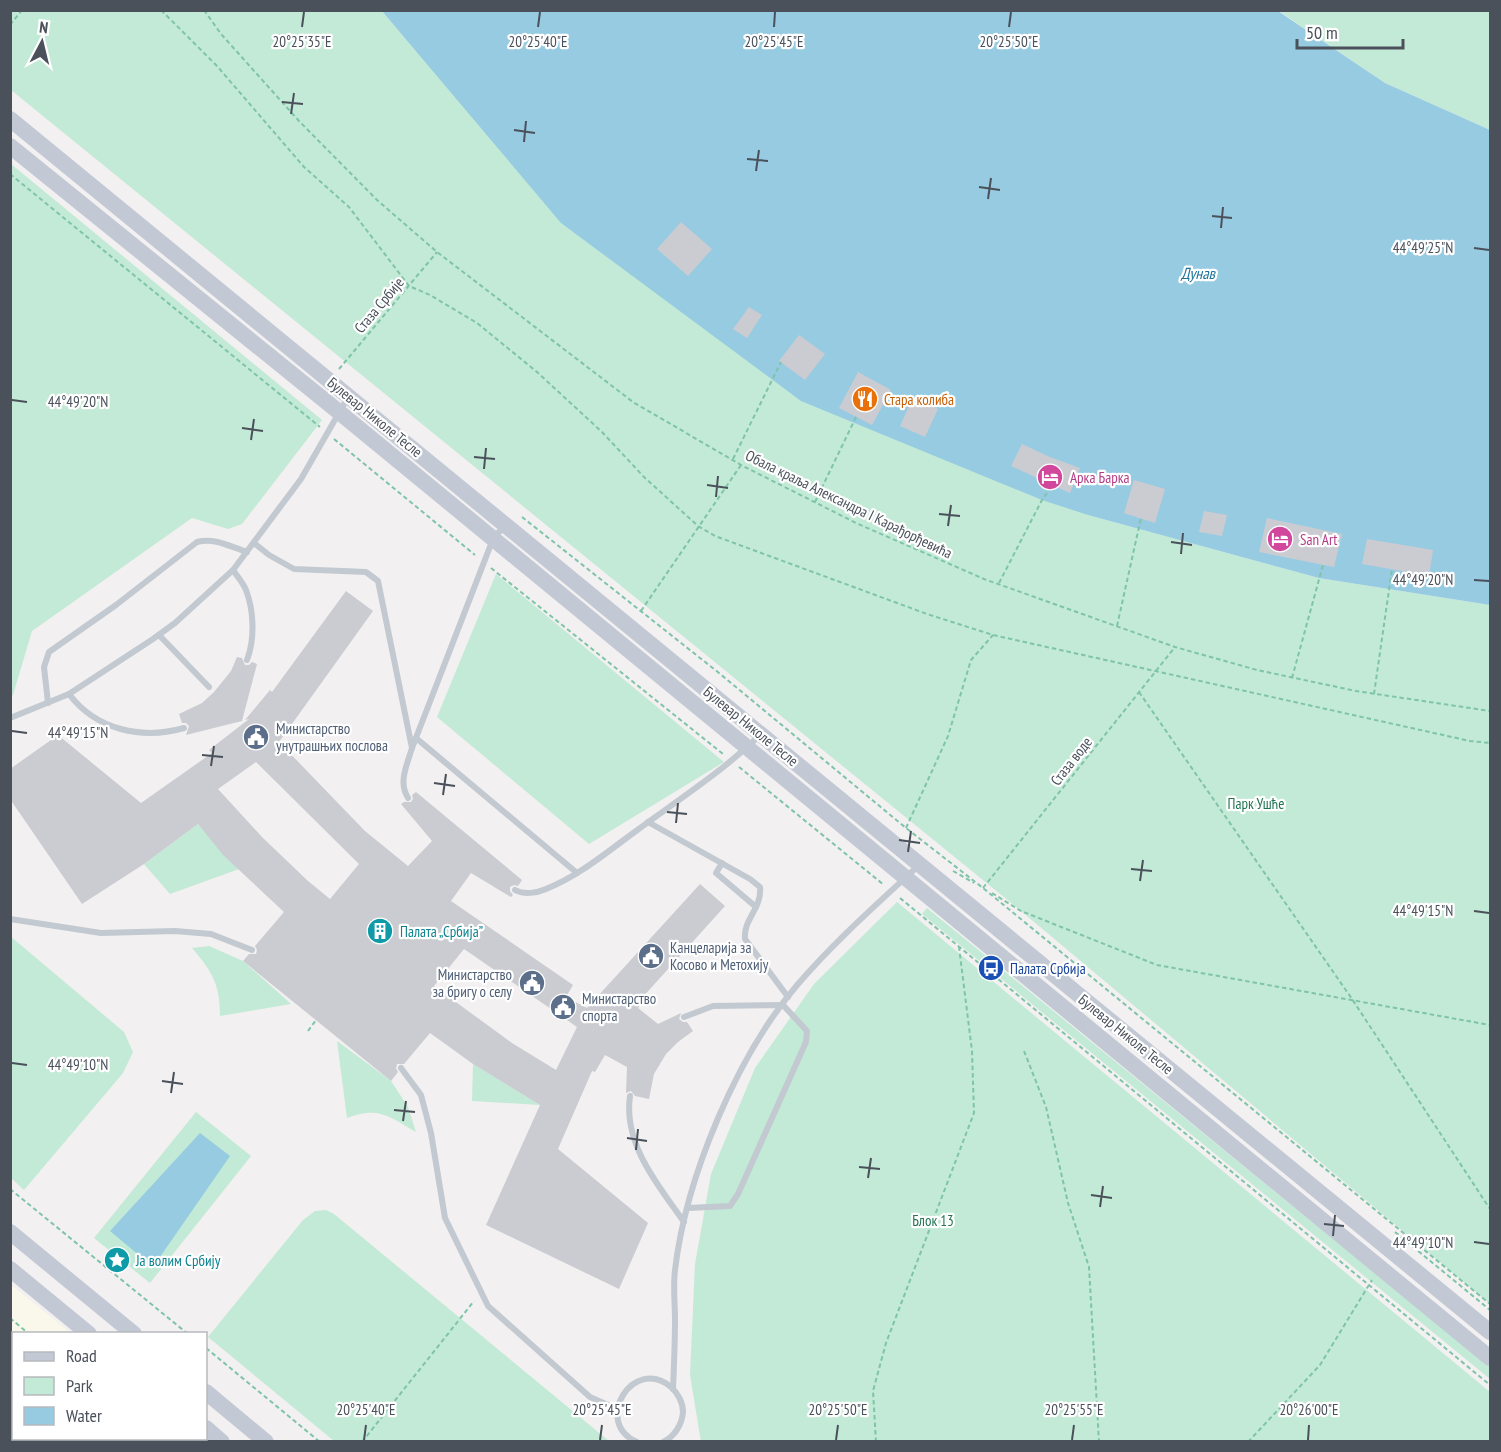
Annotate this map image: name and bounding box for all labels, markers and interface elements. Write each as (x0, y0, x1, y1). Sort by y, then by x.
north arrow (12, 12, 72, 72)
scale bar (1297, 12, 1404, 50)
text: N (38, 17, 49, 38)
text: 50 m (1306, 21, 1338, 44)
text: 20°25'35"E (272, 32, 332, 51)
text: 20°25'40"E (508, 32, 568, 51)
text: 20°25'45"E (744, 32, 804, 51)
text: 20°25'50"E (979, 32, 1039, 51)
text: 44°49'25"N (1393, 238, 1453, 257)
water label: Дунав (1180, 263, 1217, 283)
street label: Стаза Србије (350, 273, 408, 337)
street label: Булевар Николе Тесле (324, 373, 426, 461)
restaurant icon: Стара колиба (850, 384, 880, 414)
place label: Стара колиба (884, 390, 954, 409)
text: 44°49'20"N (48, 392, 108, 411)
street label: Обала краља Александра I Карађорђевића (743, 446, 955, 562)
hotel icon: Арка Барка (1035, 462, 1065, 492)
place label: Арка Барка (1070, 468, 1130, 487)
hotel icon: San Art (1265, 524, 1295, 554)
place label: San Art (1300, 530, 1337, 549)
text: 44°49'20"N (1393, 570, 1453, 589)
street label: Булевар Николе Тесле (700, 682, 802, 770)
place label: Министарство унутрашњих послова (276, 719, 388, 755)
public building icon: Министарство унутрашњих послова (241, 722, 271, 752)
text: 44°49'15"N (48, 723, 108, 742)
street label: Стаза воде (1046, 733, 1096, 789)
park label: Парк Ушће (1228, 794, 1284, 813)
text: 44°49'15"N (1393, 901, 1453, 920)
building icon: Палата „Србија” (365, 916, 395, 946)
place label: Палата „Србија” (400, 922, 483, 941)
place label: Канцеларија за Косово и Метохију (670, 938, 769, 974)
public building icon: Канцеларија за Косово и Метохију (636, 941, 666, 971)
bus stop icon: Палата Србија (976, 953, 1006, 983)
place label: Палата Србија (1010, 959, 1086, 978)
place label: Министарство за бригу о селу (433, 965, 512, 1001)
public building icon: Министарство за бригу о селу (517, 968, 547, 998)
place label: Министарство спорта (582, 989, 656, 1025)
street label: Булевар Николе Тесле (1075, 990, 1177, 1078)
public building icon: Министарство спорта (548, 992, 578, 1022)
text: 44°49'10"N (48, 1055, 108, 1074)
park label: Блок 13 (912, 1211, 954, 1230)
text: 44°49'10"N (1393, 1233, 1453, 1252)
place icon: Ја волим Србију (102, 1245, 132, 1275)
place label: Ја волим Србију (135, 1251, 221, 1270)
legend (12, 1332, 207, 1440)
text: Road (66, 1344, 97, 1367)
text: Park (66, 1374, 93, 1397)
text: 20°25'40"E (336, 1400, 396, 1419)
text: 20°25'45"E (572, 1400, 632, 1419)
text: 20°25'50"E (808, 1400, 868, 1419)
text: 20°25'55"E (1044, 1400, 1104, 1419)
text: 20°26'00"E (1279, 1400, 1339, 1419)
text: Water (66, 1404, 102, 1427)

